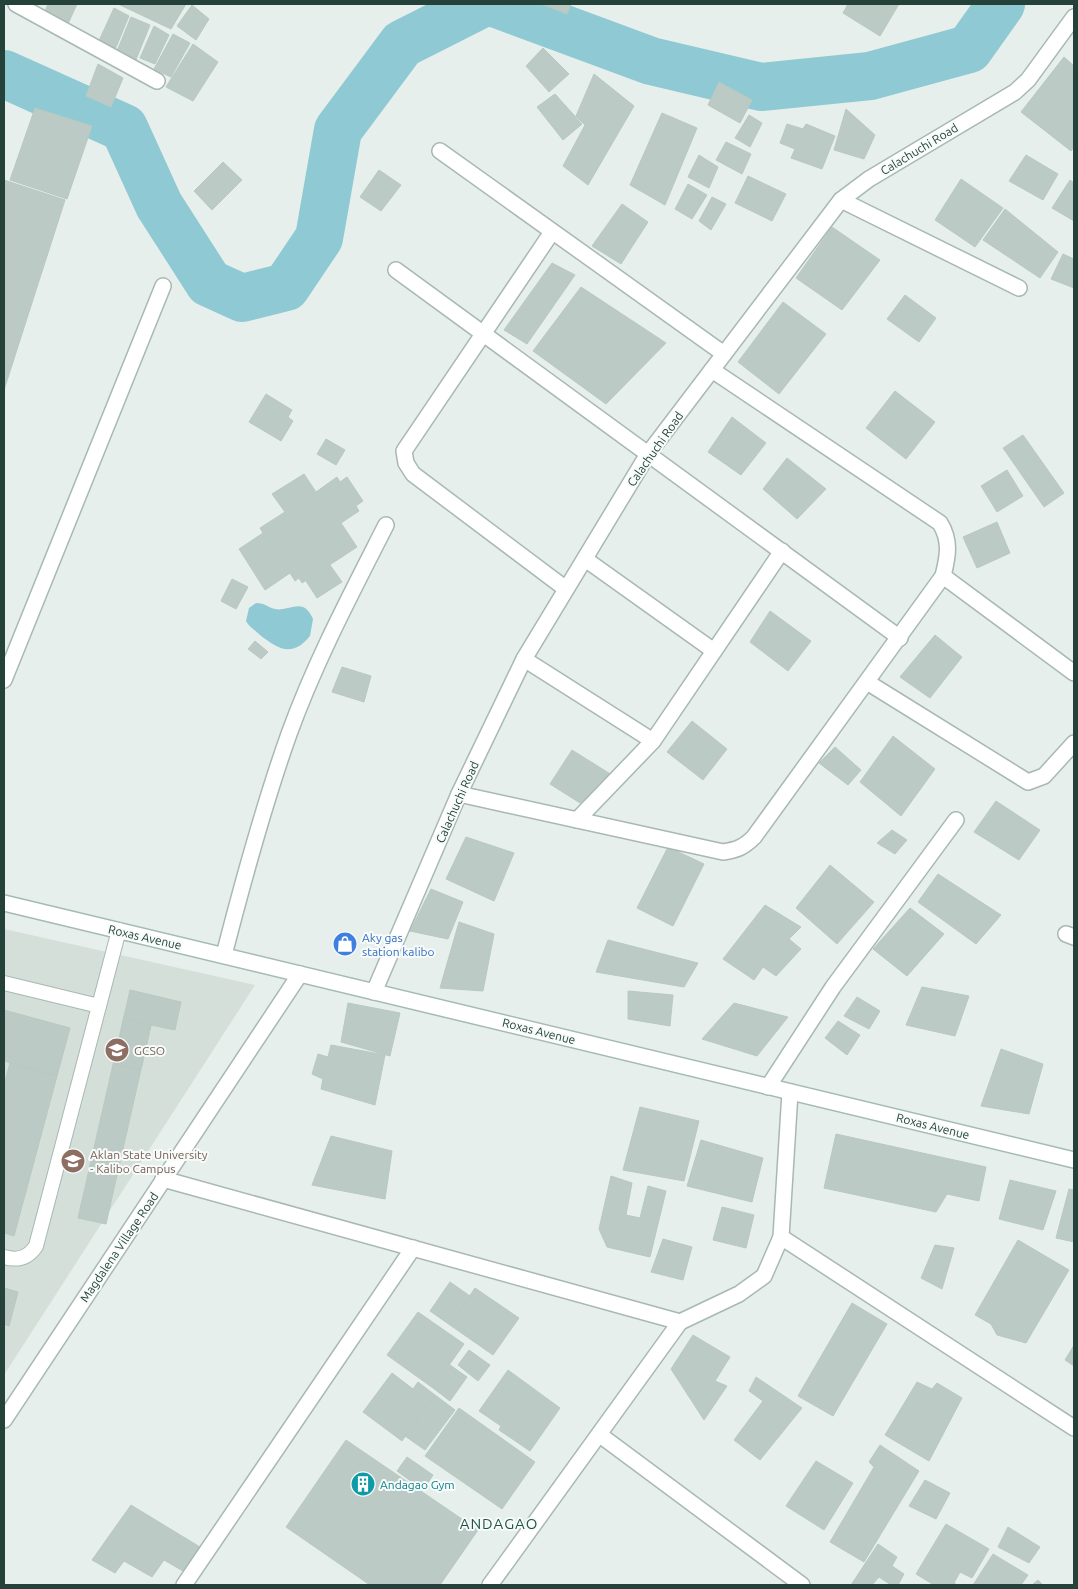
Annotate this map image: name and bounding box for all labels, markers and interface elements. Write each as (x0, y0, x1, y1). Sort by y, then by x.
street label: Calachuchi Road (878, 121, 960, 177)
street label: Calachuchi Road (624, 409, 686, 489)
street label: Calachuchi Road (433, 759, 481, 845)
street label: Roxas Avenue (107, 922, 183, 952)
shop icon: Aky gas station kalibo (332, 931, 358, 957)
place label: Aky gas station kalibo (362, 931, 435, 958)
street label: Roxas Avenue (501, 1016, 577, 1046)
school or university icon: GCSO (104, 1037, 130, 1063)
place label: GCSO (134, 1044, 165, 1057)
street label: Roxas Avenue (895, 1111, 971, 1141)
school or university icon: Aklan State University - Kalibo Campus (60, 1148, 86, 1174)
place label: Aklan State University - Kalibo Campus (90, 1148, 208, 1175)
street label: Magdalena Village Road (77, 1190, 161, 1304)
building icon: Andagao Gym (350, 1471, 376, 1497)
place label: Andagao Gym (380, 1478, 455, 1491)
district label: ANDAGAO (460, 1515, 538, 1532)

